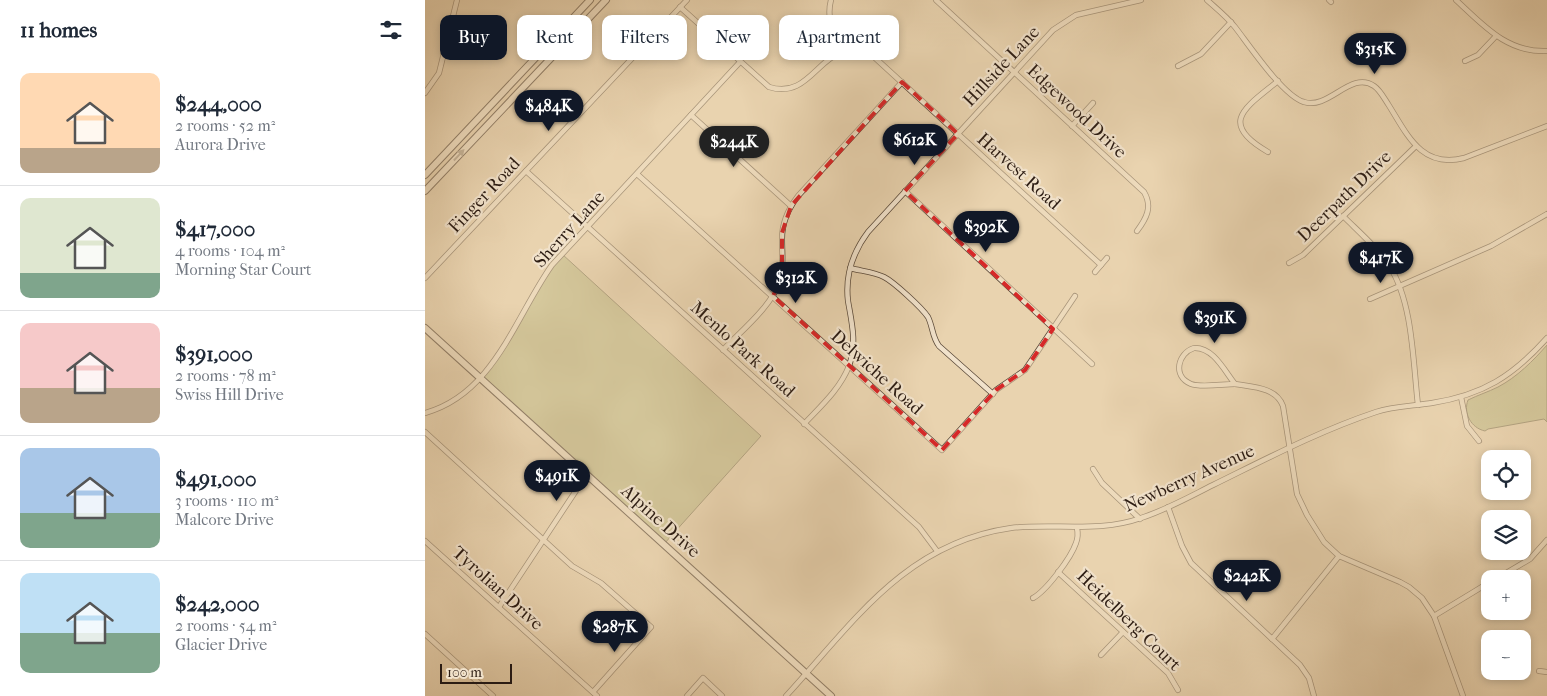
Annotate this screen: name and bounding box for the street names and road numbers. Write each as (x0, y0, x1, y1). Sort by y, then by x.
street label: Hillside Lane (959, 22, 1044, 111)
street label: Edgewood Drive (1023, 60, 1131, 163)
street label: Harvest Road (973, 129, 1065, 214)
street label: Deerpath Drive (1293, 146, 1396, 246)
street label: Finger Road (444, 153, 525, 237)
street label: Sherry Lane (530, 187, 609, 272)
street label: Menlo Park Road (686, 297, 799, 402)
street label: Delwiche Road (826, 326, 927, 419)
street label: Newberry Avenue (1121, 440, 1258, 517)
street label: Alpine Drive (616, 480, 704, 562)
street label: Tyrolian Drive (448, 542, 547, 635)
street label: Heidelberg Court (1072, 565, 1185, 676)

